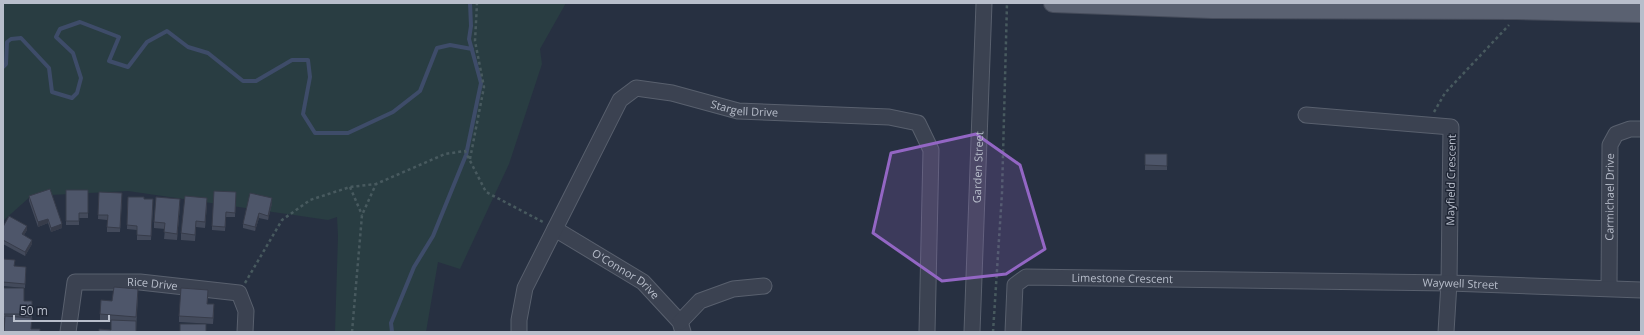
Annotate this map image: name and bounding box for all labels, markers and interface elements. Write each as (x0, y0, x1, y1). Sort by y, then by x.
street label: Stargell Drive (709, 96, 778, 120)
street label: Garden Street (969, 131, 986, 203)
street label: Mayfield Crescent (1442, 134, 1459, 226)
street label: Carmichael Drive (1601, 153, 1617, 241)
street label: O'Connor Drive (590, 245, 663, 302)
street label: Limestone Crescent (1071, 270, 1173, 286)
street label: Rice Drive (127, 274, 179, 293)
street label: Waywell Street (1422, 275, 1499, 292)
scale bar (14, 297, 109, 323)
text: 50 m (20, 302, 48, 319)

